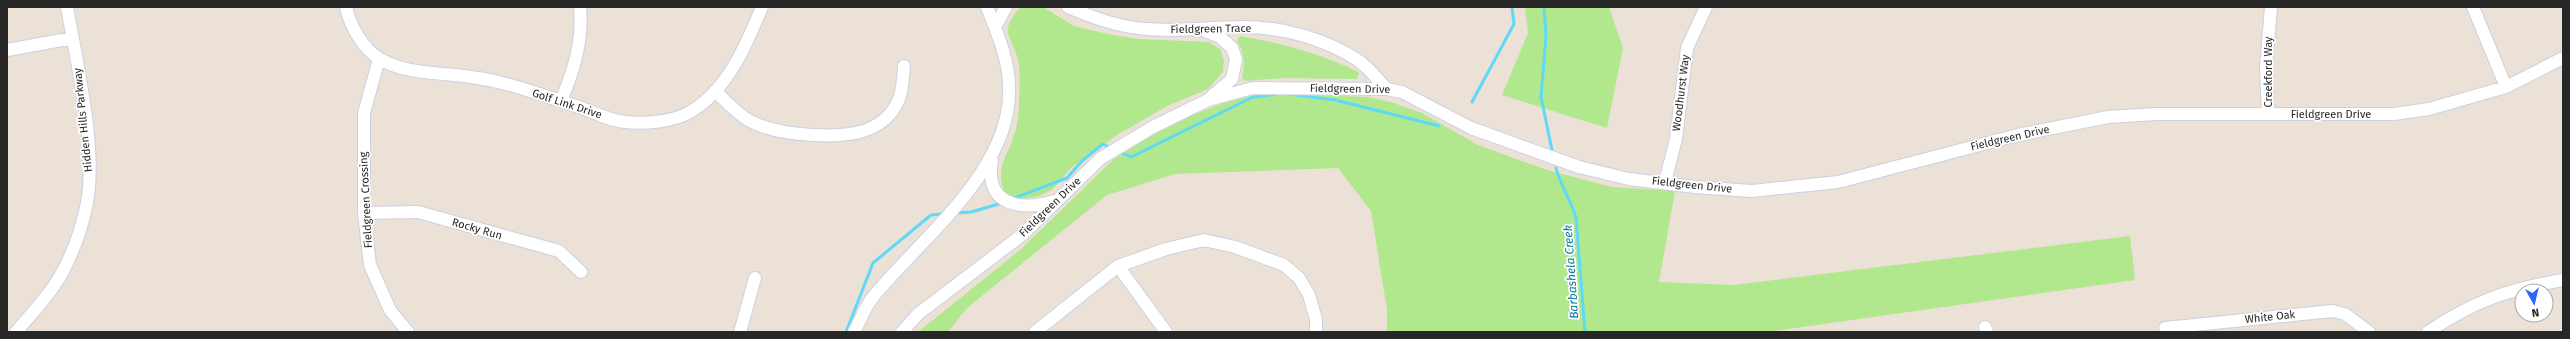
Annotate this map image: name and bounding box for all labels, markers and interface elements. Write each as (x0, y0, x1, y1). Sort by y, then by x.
street label: Fieldgreen Trace (1170, 22, 1252, 36)
street label: Creekford Way (2262, 36, 2275, 107)
street label: Woodhurst Way (1670, 53, 1692, 132)
street label: Hidden Hills Parkway (71, 67, 95, 173)
street label: Fieldgreen Drive (1310, 82, 1390, 96)
street label: Golf Link Drive (530, 87, 604, 121)
street label: Fieldgreen Drive (2291, 108, 2371, 121)
street label: Fieldgreen Drive (1969, 123, 2051, 153)
street label: Fieldgreen Crossing (357, 151, 375, 249)
street label: Fieldgreen Drive (1016, 174, 1084, 240)
street label: Fieldgreen Drive (1651, 174, 1733, 196)
street label: Rocky Run (450, 216, 504, 242)
water label: Barbashela Creek (1561, 224, 1581, 319)
north arrow (2514, 283, 2554, 323)
text: N (2531, 305, 2540, 319)
street label: White Oak (2244, 308, 2296, 326)

